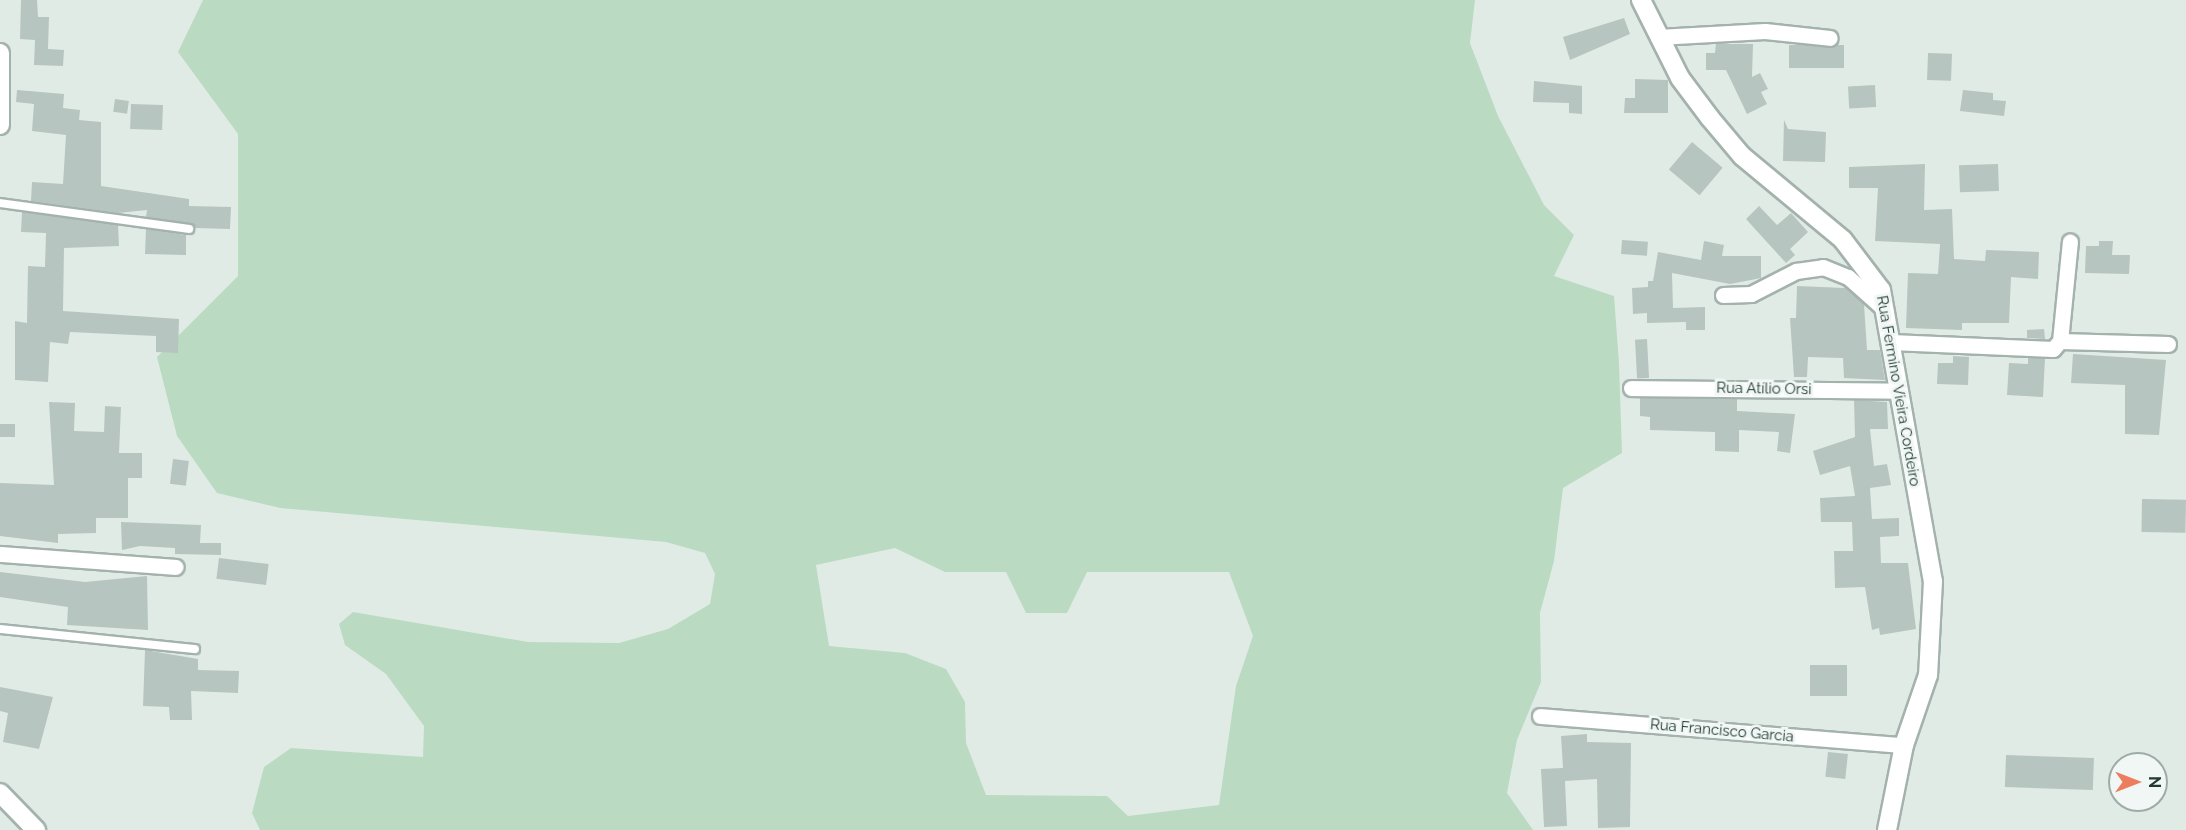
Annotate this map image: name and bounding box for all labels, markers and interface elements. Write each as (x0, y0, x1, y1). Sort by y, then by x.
street label: Rua Fermino Vieira Cordeiro (1872, 294, 1924, 488)
street label: Rua Atílio Orsi (1716, 379, 1812, 399)
street label: Rua Francisco Garcia (1649, 716, 1795, 746)
north arrow (2108, 752, 2168, 812)
text: N (2145, 776, 2164, 788)

